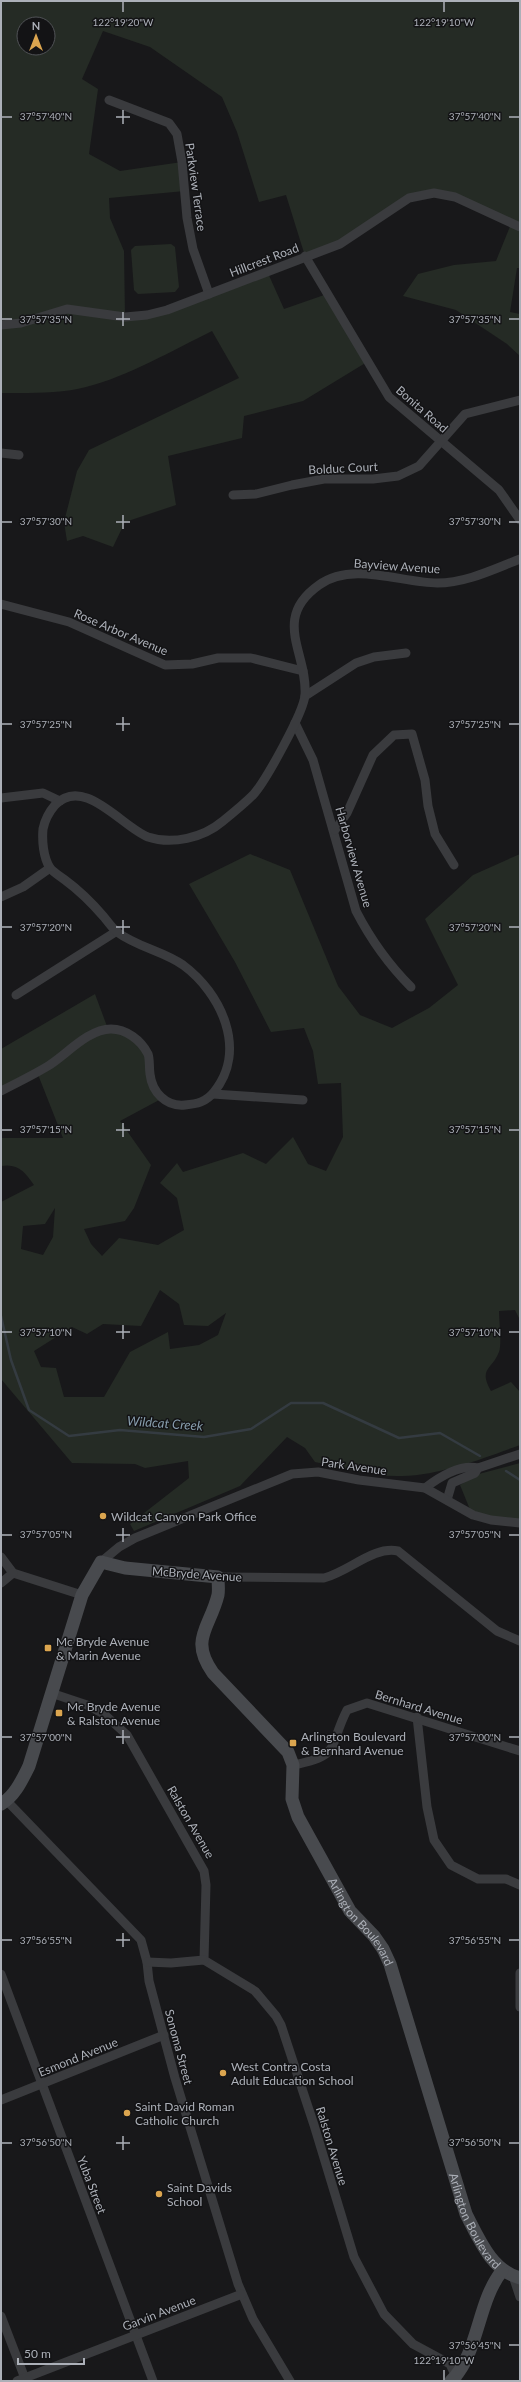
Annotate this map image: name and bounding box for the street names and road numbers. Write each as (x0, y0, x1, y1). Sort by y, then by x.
street label: Parkview Terrace (182, 142, 210, 232)
street label: Hillcrest Road (227, 240, 301, 280)
street label: Bonita Road (393, 382, 451, 436)
street label: Bolduc Court (308, 459, 379, 477)
street label: Bayview Avenue (353, 555, 441, 577)
street label: Rose Arbor Avenue (72, 605, 170, 659)
street label: Harborview Avenue (332, 805, 376, 909)
street label: Park Avenue (320, 1454, 388, 1478)
street label: McBryde Avenue (152, 1563, 242, 1585)
street label: Bernhard Avenue (373, 1687, 465, 1727)
street label: Ralston Avenue (164, 1783, 218, 1861)
street label: Arlington Boulevard (325, 1875, 397, 1968)
street label: Sonoma Street (162, 2008, 196, 2087)
street label: Esmond Avenue (36, 2034, 120, 2080)
street label: Ralston Avenue (313, 2105, 351, 2187)
street label: Yuba Street (74, 2154, 110, 2217)
street label: Arlington Boulevard (446, 2171, 504, 2272)
street label: Garvin Avenue (120, 2292, 198, 2334)

